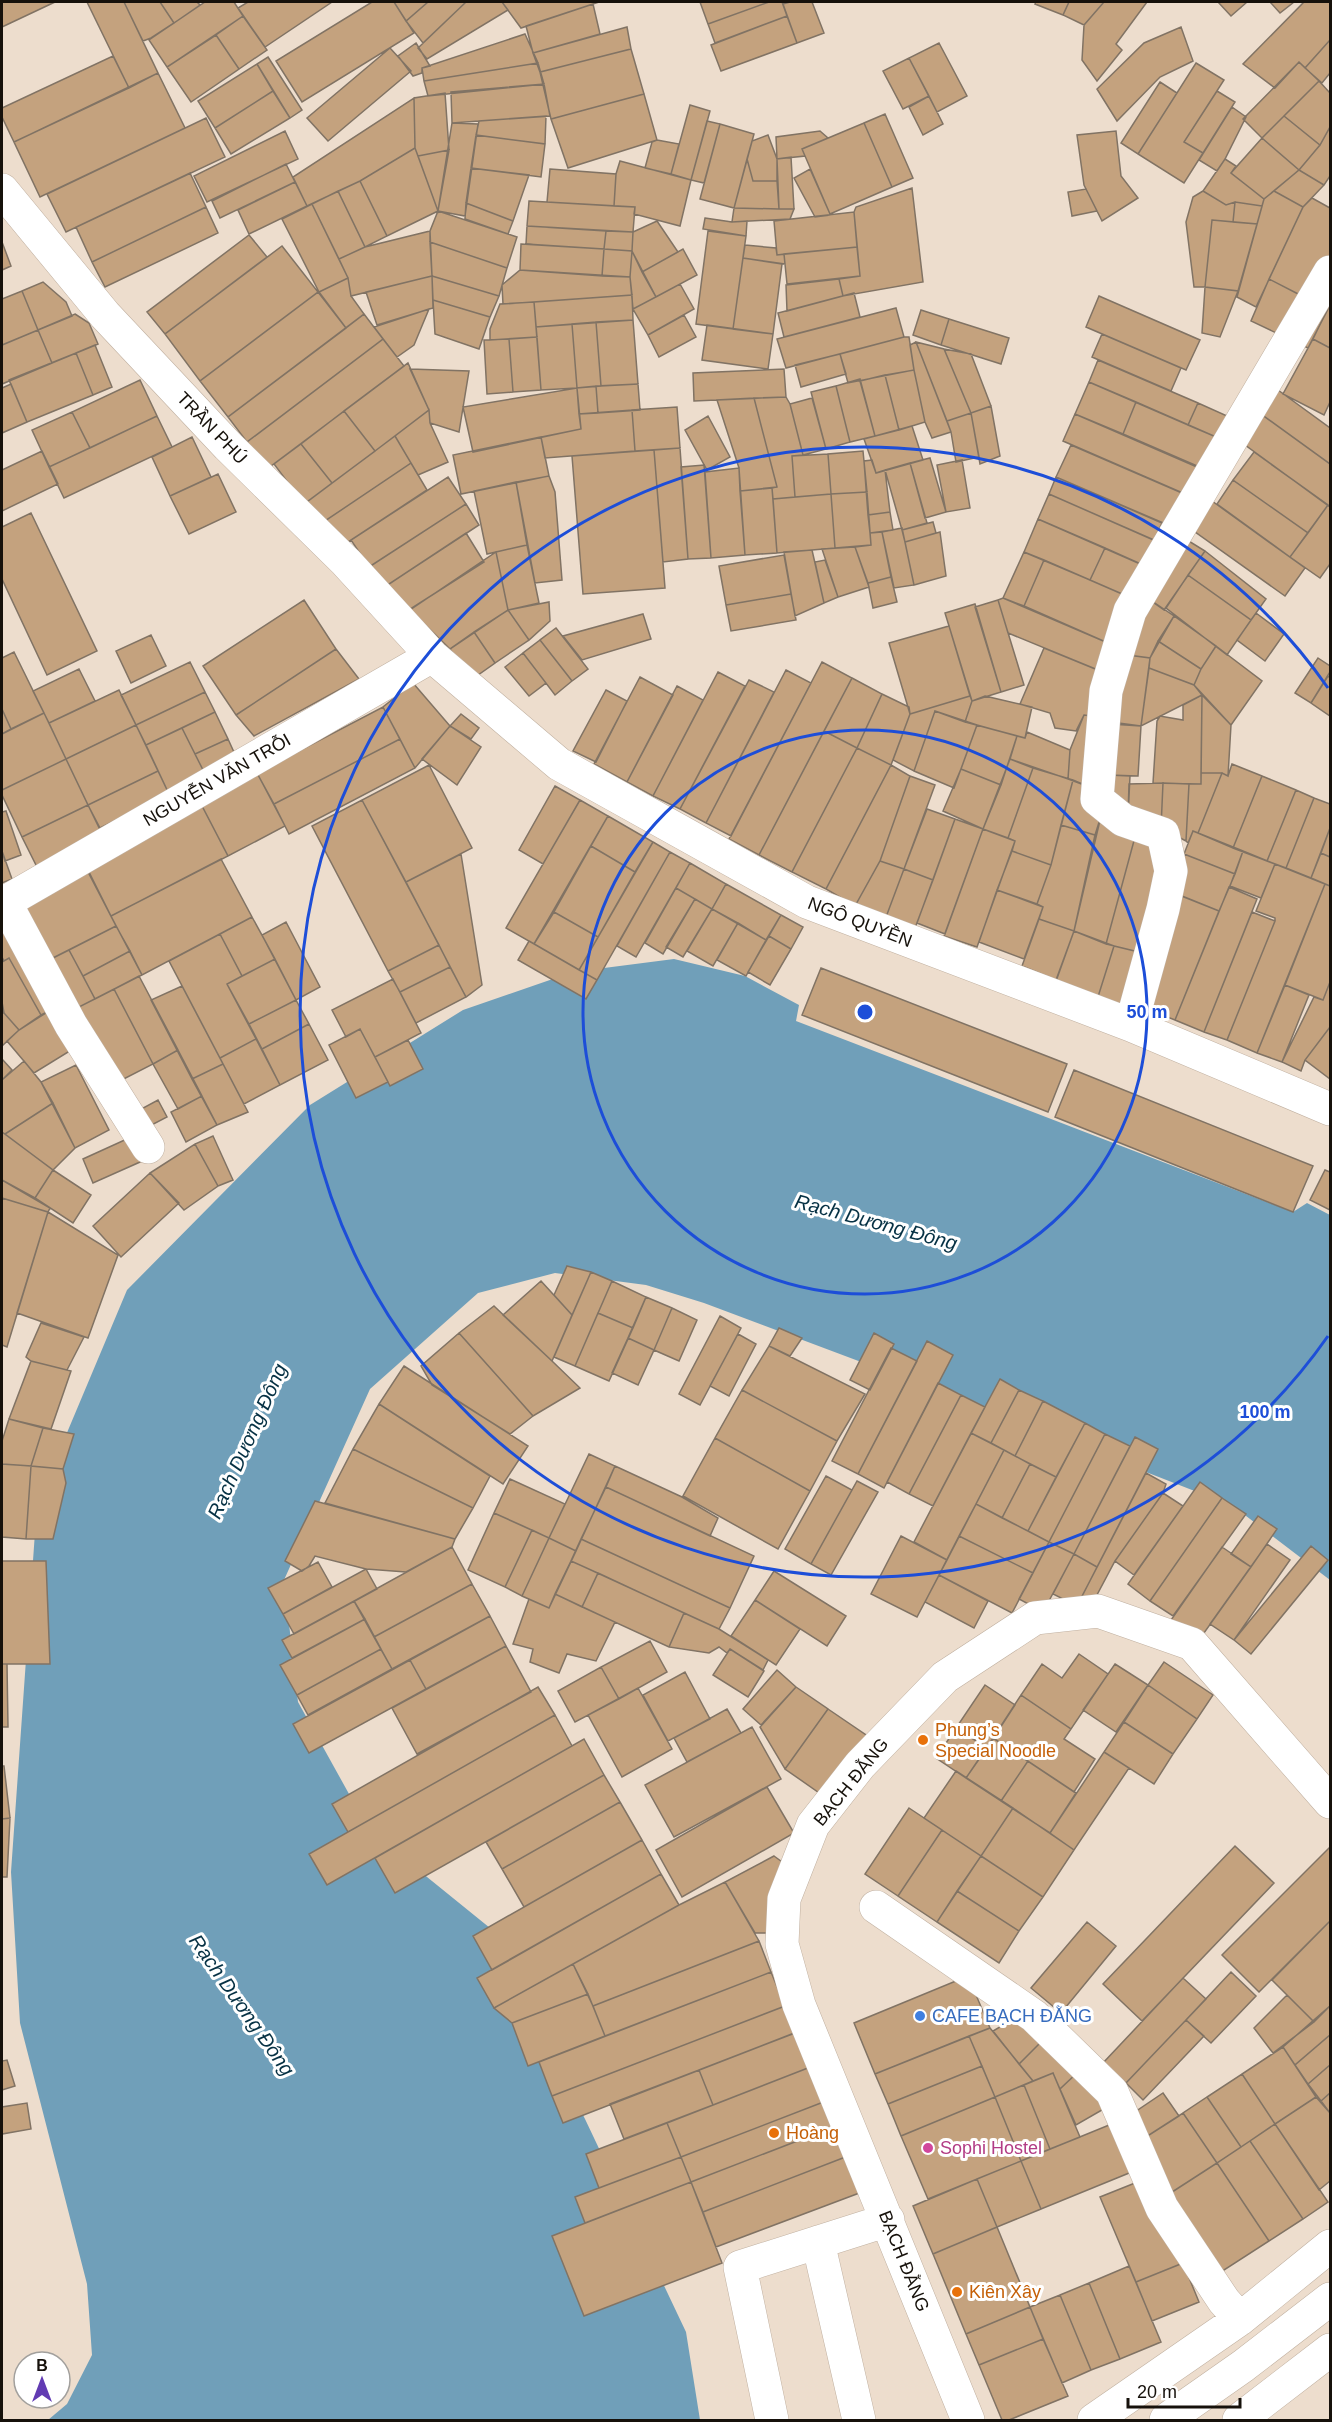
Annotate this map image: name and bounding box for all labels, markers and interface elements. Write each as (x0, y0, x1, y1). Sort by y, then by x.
street label: TRẦN PHÚ (173, 387, 252, 468)
street label: NGUYỄN VĂN TRỖI (139, 729, 294, 830)
street label: NGÔ QUYỀN (805, 892, 915, 951)
centre of rings (855, 1002, 875, 1022)
text: 50 m (1126, 1002, 1168, 1022)
water label: Rạch Dương Đông (792, 1190, 960, 1254)
water label: Rạch Dương Đông (203, 1360, 291, 1522)
text: 100 m (1239, 1402, 1291, 1422)
place label: Phung’s Special Noodle (935, 1720, 1056, 1761)
street label: BẠCH ĐẰNG (809, 1733, 892, 1830)
marker: Phung’s Special Noodle (916, 1733, 930, 1747)
water label: Rạch Dương Đông (185, 1930, 299, 2080)
place label: CAFE BẠCH ĐẰNG (932, 2005, 1092, 2026)
marker: CAFE BẠCH ĐẰNG (913, 2009, 927, 2023)
place label: Hoàng (786, 2123, 839, 2143)
marker: Hoàng (767, 2126, 781, 2140)
place label: Sophi Hostel (940, 2138, 1042, 2158)
marker: Sophi Hostel (921, 2141, 935, 2155)
street label: BẠCH ĐẰNG (875, 2207, 934, 2314)
place label: Kiên Xây (969, 2282, 1041, 2302)
marker: Kiên Xây (950, 2285, 964, 2299)
north arrow (12, 2350, 72, 2410)
text: B (36, 2357, 48, 2374)
scale bar (1128, 2371, 1240, 2409)
text: 20 m (1137, 2382, 1177, 2402)

